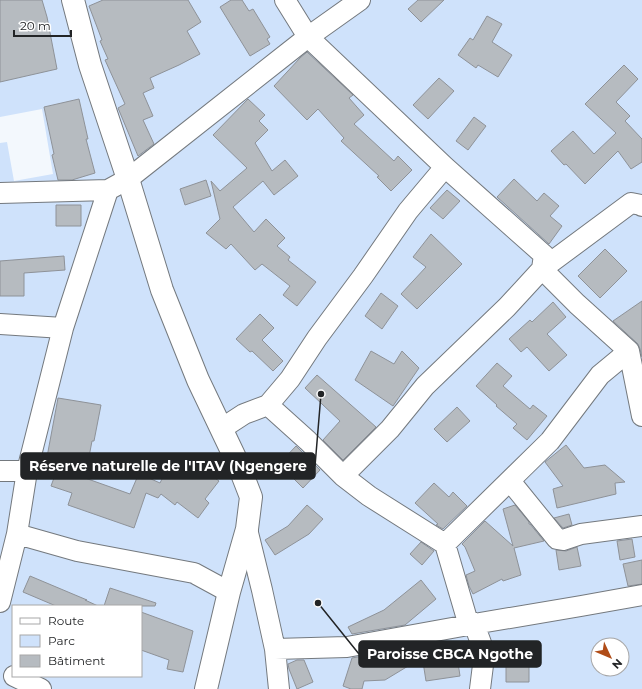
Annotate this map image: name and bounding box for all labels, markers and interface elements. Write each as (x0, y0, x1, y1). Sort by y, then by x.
scale bar (14, 12, 71, 38)
text: 20 m (20, 18, 51, 33)
callout: Réserve naturelle de l'ITAV (Ngengere (21, 453, 315, 479)
text: Réserve naturelle de l'ITAV (Ngengere (29, 457, 307, 475)
legend (12, 605, 142, 677)
text: Route (48, 613, 84, 628)
text: Parc (48, 633, 75, 648)
north arrow (590, 637, 630, 677)
callout: Paroisse CBCA Ngothe (359, 641, 541, 667)
text: Paroisse CBCA Ngothe (367, 645, 533, 663)
text: Bâtiment (48, 653, 105, 668)
text: N (609, 656, 625, 672)

